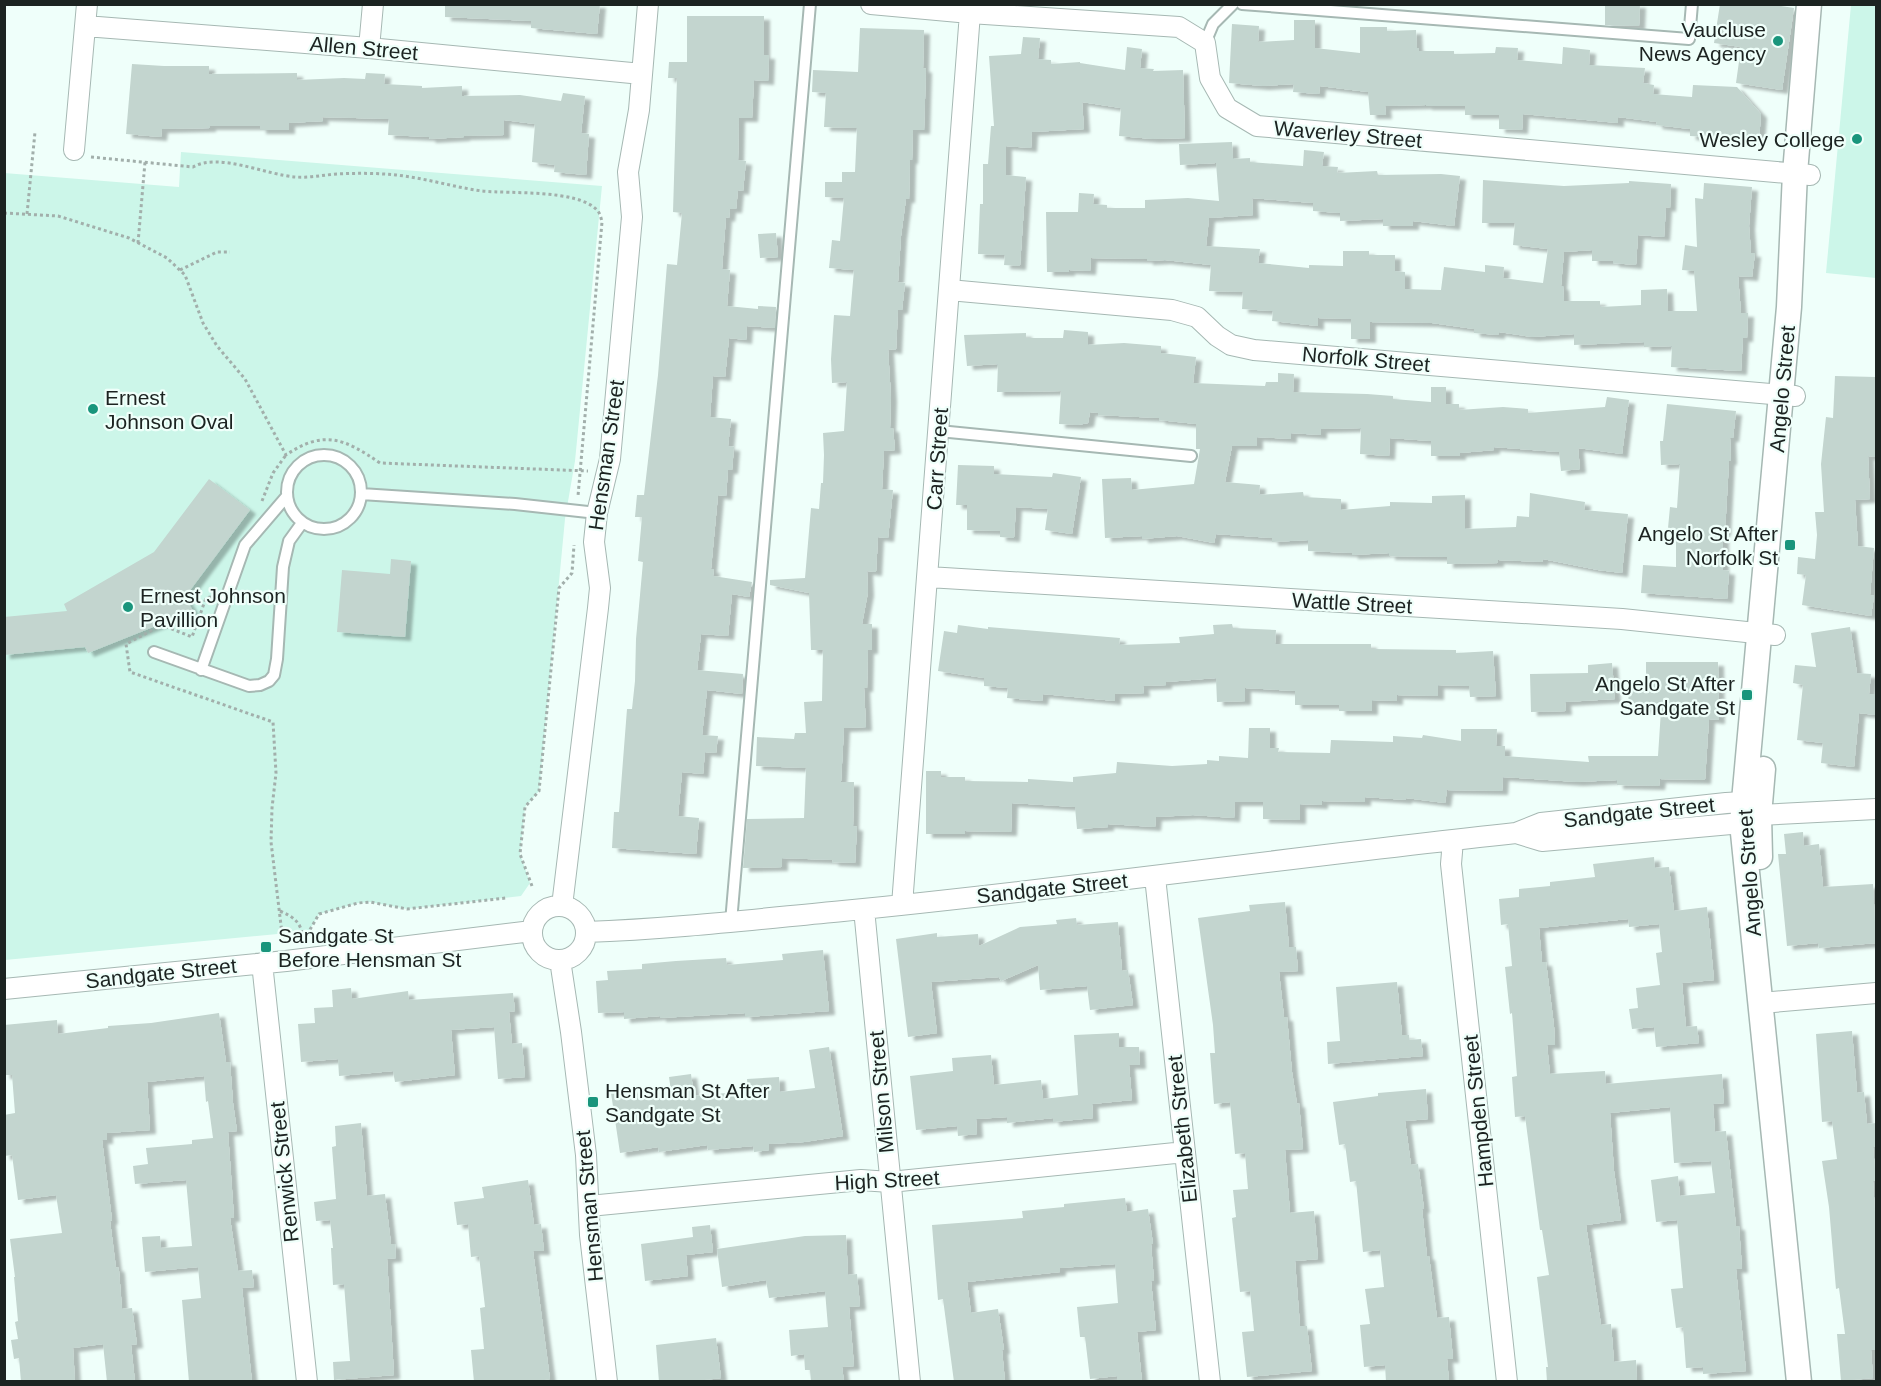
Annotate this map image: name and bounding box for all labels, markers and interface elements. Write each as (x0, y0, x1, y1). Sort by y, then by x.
place label: Vaucluse News Agency (1639, 18, 1766, 65)
street label: Allen Street (309, 32, 419, 64)
marker: Vaucluse News Agency (1771, 34, 1785, 48)
street label: Waverley Street (1273, 116, 1423, 152)
place label: Wesley College (1699, 128, 1845, 151)
marker: Wesley College (1850, 132, 1864, 146)
street label: Angelo Street (1765, 324, 1799, 453)
street label: Norfolk Street (1301, 342, 1431, 376)
street label: Hensman Street (584, 378, 628, 532)
place label: Ernest Johnson Oval (105, 386, 233, 433)
marker: Ernest Johnson Oval (86, 402, 100, 416)
street label: Carr Street (922, 407, 952, 511)
place label: Angelo St After Norfolk St (1638, 522, 1778, 569)
marker: Angelo St After Norfolk St (1783, 538, 1797, 552)
place label: Ernest Johnson Pavillion (140, 584, 286, 631)
street label: Wattle Street (1291, 588, 1413, 618)
marker: Ernest Johnson Pavillion (121, 600, 135, 614)
place label: Angelo St After Sandgate St (1595, 672, 1735, 719)
marker: Angelo St After Sandgate St (1740, 688, 1754, 702)
street label: Sandgate Street (1562, 793, 1716, 831)
street label: Angelo Street (1733, 809, 1765, 937)
street label: Sandgate Street (975, 869, 1129, 907)
place label: Sandgate St Before Hensman St (278, 924, 461, 971)
marker: Sandgate St Before Hensman St (259, 940, 273, 954)
street label: Sandgate Street (84, 954, 238, 992)
street label: Milson Street (864, 1030, 898, 1154)
street label: Hampden Street (1459, 1034, 1497, 1188)
street label: Elizabeth Street (1163, 1054, 1201, 1204)
place label: Hensman St After Sandgate St (605, 1079, 770, 1126)
marker: Hensman St After Sandgate St (586, 1095, 600, 1109)
street label: Renwick Street (265, 1100, 303, 1243)
street label: Hensman Street (571, 1129, 607, 1283)
street label: High Street (834, 1166, 940, 1194)

